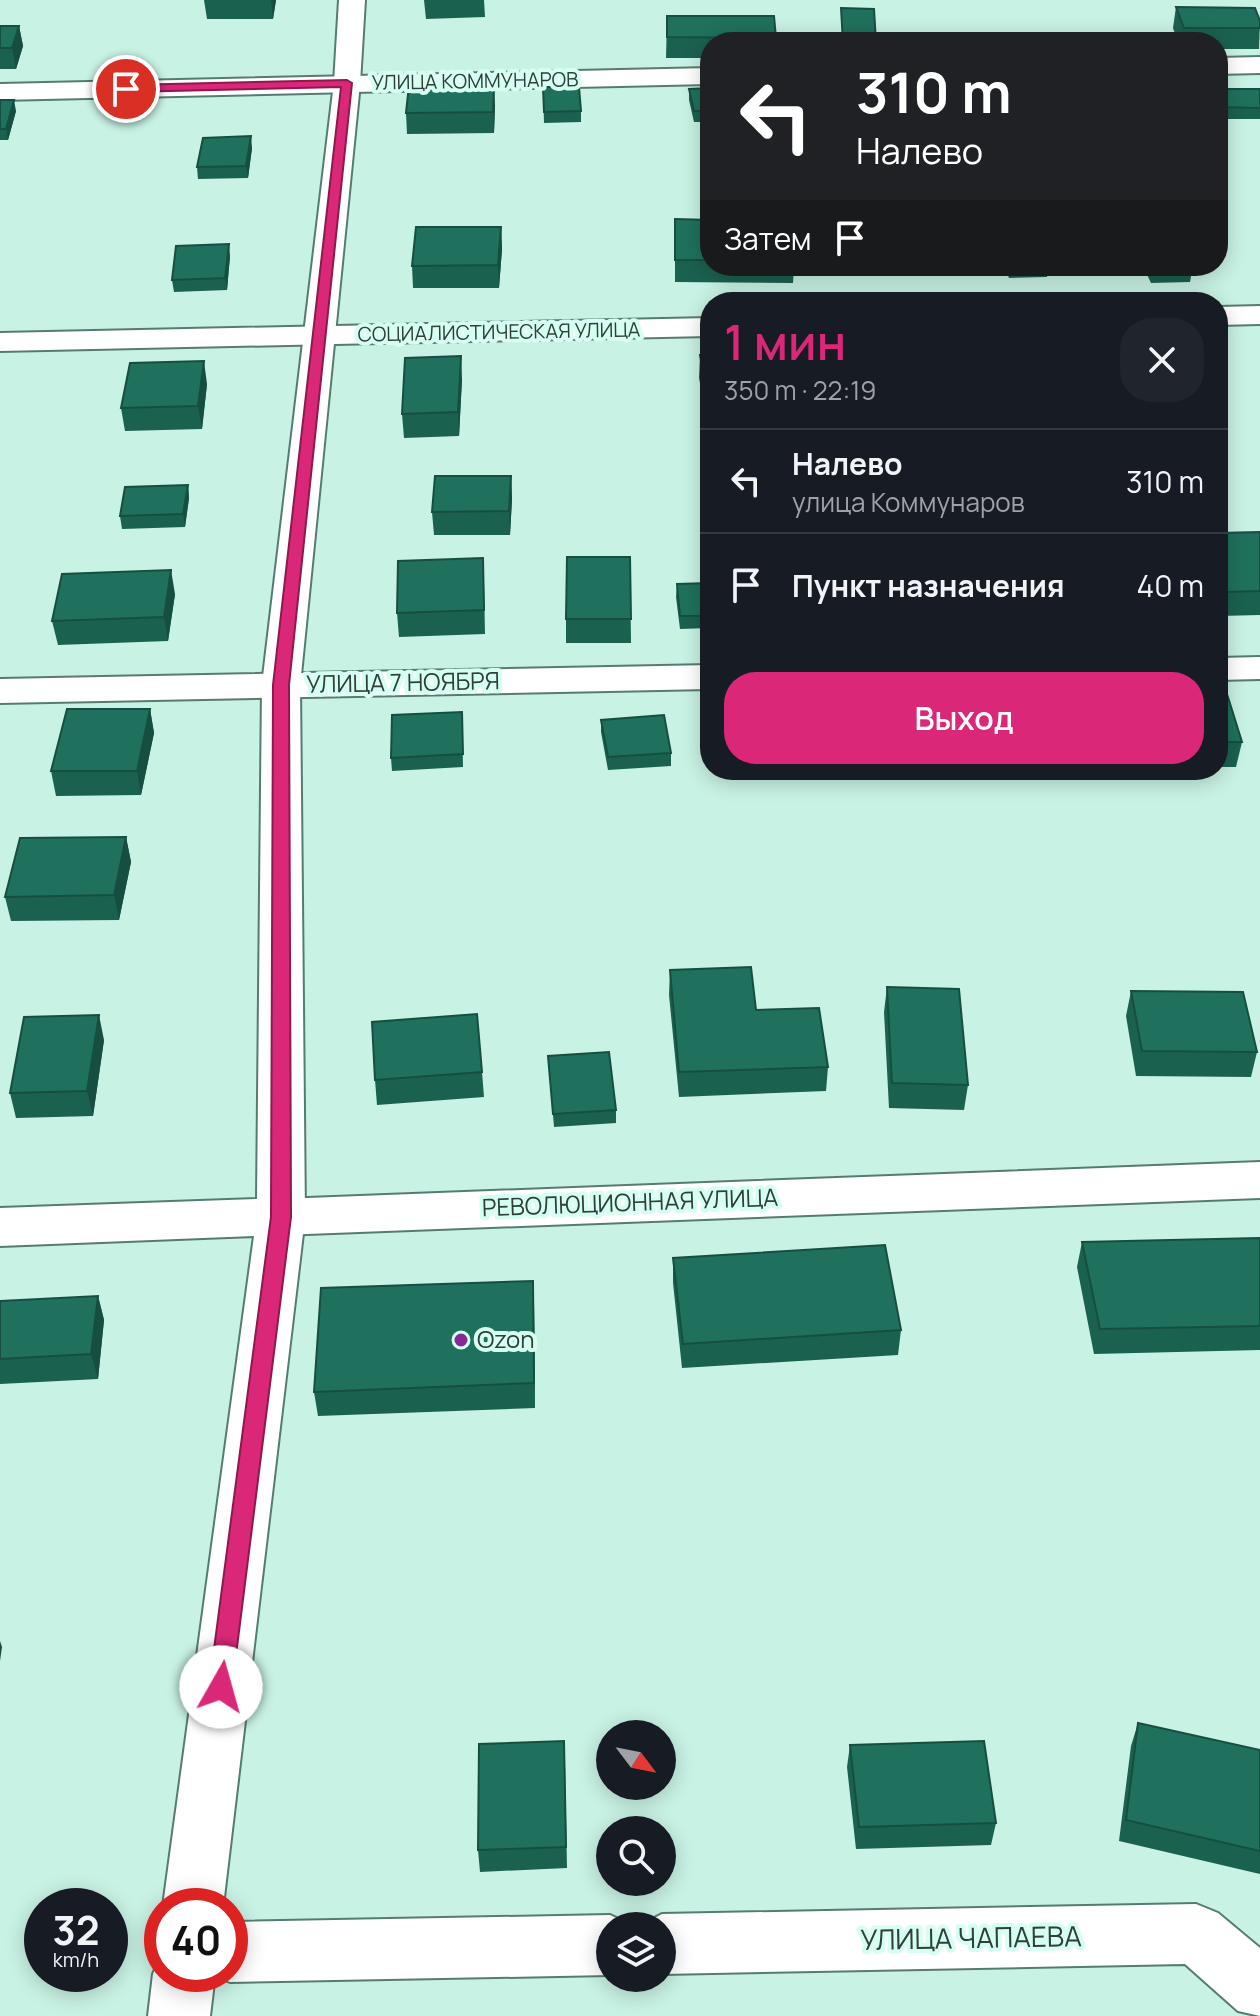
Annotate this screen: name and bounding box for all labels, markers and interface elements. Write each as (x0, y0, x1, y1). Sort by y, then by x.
text: 310 m (856, 53, 1012, 130)
pin (92, 55, 160, 123)
icon: left (724, 64, 828, 168)
street label: УЛИЦА КОММУНАРОВ (371, 65, 579, 96)
icon: arrive (104, 67, 148, 111)
text: Налево (856, 126, 983, 175)
icon: arrive (828, 216, 872, 260)
text: Затем (724, 218, 812, 259)
text: 1 мин (724, 309, 846, 374)
street label: СОЦИАЛИСТИЧЕСКАЯ УЛИЦА (357, 316, 641, 347)
button: close (1120, 318, 1204, 402)
text: 350 m · 22:19 (724, 372, 876, 408)
text: Налево (792, 443, 902, 484)
icon: left (724, 459, 768, 503)
text: 310 m (1126, 461, 1204, 502)
text: улица Коммунаров (792, 484, 1025, 520)
icon: arrive (724, 563, 768, 607)
text: Пункт назначения (792, 565, 1065, 606)
text: 40 m (1137, 565, 1204, 606)
street label: УЛИЦА 7 НОЯБРЯ (306, 663, 500, 700)
button: Выход (724, 672, 1204, 764)
street label: РЕВОЛЮЦИОННАЯ УЛИЦА (481, 1180, 779, 1223)
place label: Ozon (477, 1322, 535, 1355)
marker: Ozon (452, 1331, 470, 1349)
position arrow (179, 1645, 263, 1729)
north arrow (596, 1720, 676, 1800)
map controls (596, 1720, 676, 1992)
button: search (596, 1816, 676, 1896)
speed limit sign: 40 (144, 1888, 248, 1992)
text: 32 (52, 1902, 100, 1957)
button: layers (596, 1912, 676, 1992)
street label: УЛИЦА ЧАПАЕВА (860, 1916, 1082, 1958)
text: km/h (53, 1946, 99, 1973)

